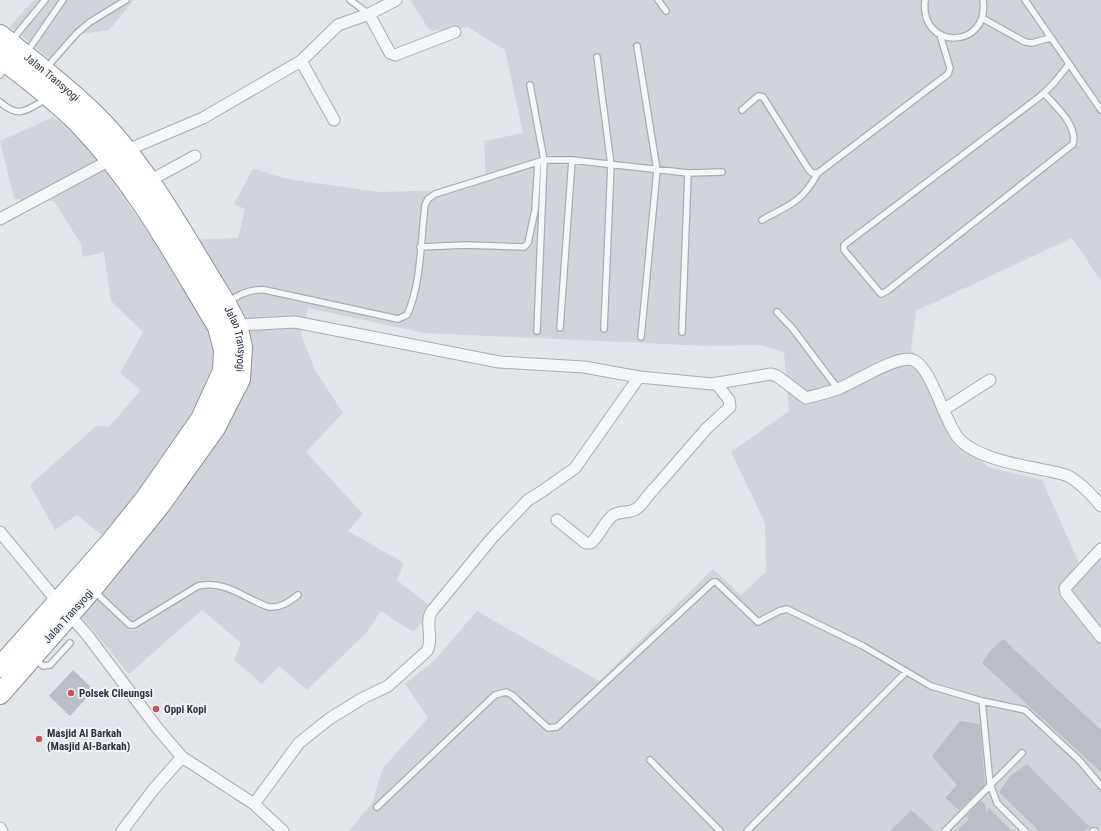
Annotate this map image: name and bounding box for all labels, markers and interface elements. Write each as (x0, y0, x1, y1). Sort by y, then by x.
street label: Jalan Transyogi (21, 51, 82, 104)
street label: Jalan Transyogi (221, 304, 248, 372)
street label: Jalan Transyogi (41, 587, 96, 646)
place label: Polsek Cileungsi (79, 687, 153, 700)
marker: Polsek Cileungsi (66, 688, 76, 698)
place label: Oppi Kopi (164, 703, 207, 716)
marker: Oppi Kopi (151, 704, 161, 714)
place label: Masjid Al Barkah (Masjid Al-Barkah) (47, 727, 130, 753)
marker: Masjid Al Barkah (Masjid Al-Barkah) (34, 734, 44, 744)

